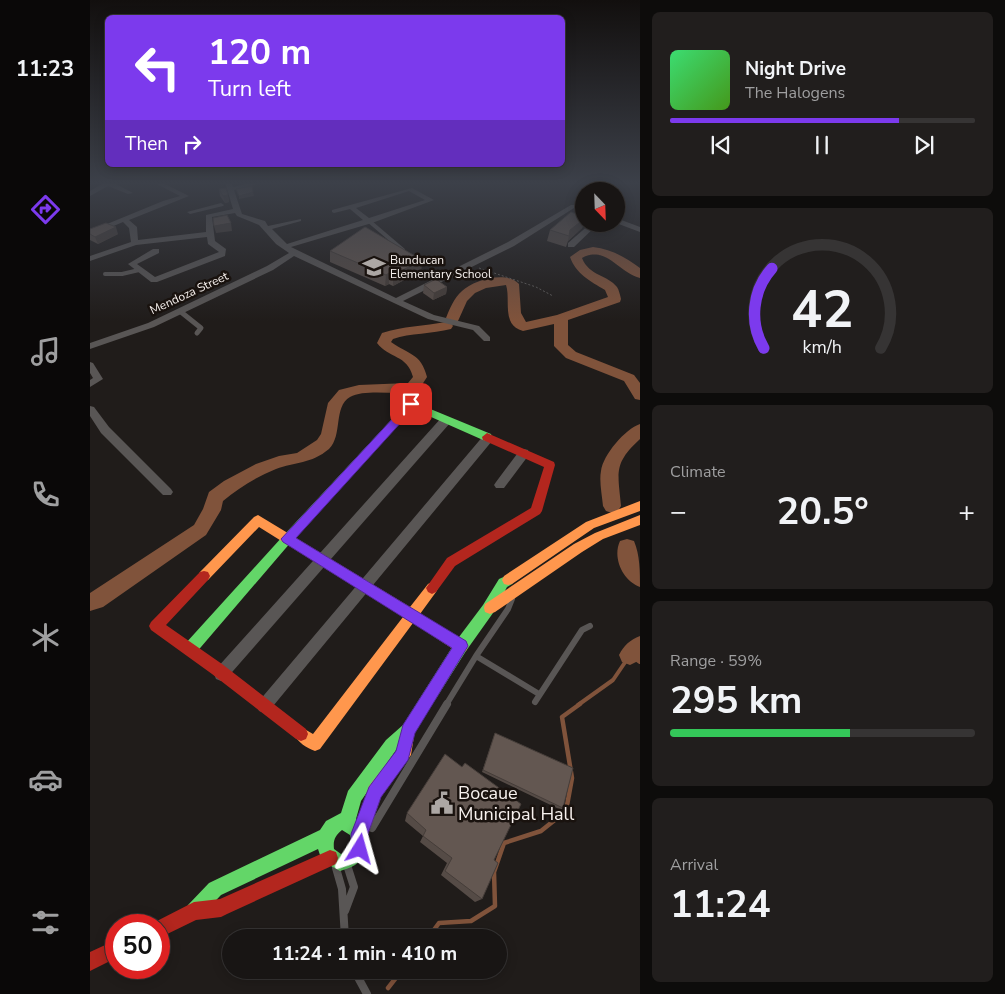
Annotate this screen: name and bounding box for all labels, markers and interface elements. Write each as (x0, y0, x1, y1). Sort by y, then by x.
text: 120 m (208, 29, 311, 76)
icon: left (125, 35, 190, 100)
text: 11:23 (16, 54, 74, 84)
text: Night Drive (745, 56, 846, 82)
text: Turn left (208, 74, 291, 104)
text: The Halogens (745, 82, 845, 104)
icon: right (178, 130, 206, 158)
text: Then (125, 131, 168, 157)
icon: previous (707, 131, 735, 159)
icon: pause (808, 131, 836, 159)
icon: next (910, 131, 938, 159)
north arrow (575, 182, 625, 232)
map controls (575, 182, 625, 232)
icon: directions (28, 192, 63, 227)
place label: Bunducan Elementary School (390, 252, 492, 282)
school or university icon: Bunducan Elementary School (361, 254, 387, 280)
street label: Mendoza Street (147, 268, 232, 318)
text: 42 (791, 274, 854, 345)
icon: music (28, 334, 63, 369)
text: km/h (803, 335, 842, 359)
pin (390, 383, 432, 425)
icon: arrive (397, 390, 425, 418)
text: Climate (670, 461, 725, 483)
icon: phone (28, 477, 63, 512)
text: 20.5° (776, 486, 869, 537)
text: − (670, 493, 687, 531)
text: + (958, 493, 975, 531)
icon: climate (28, 620, 63, 655)
text: Range · 59% (670, 650, 762, 672)
text: 295 km (670, 675, 802, 726)
icon: car (28, 762, 63, 797)
place label: Bocaue Municipal Hall (458, 781, 575, 826)
public building icon: Bocaue Municipal Hall (429, 790, 455, 816)
position arrow (333, 822, 385, 874)
text: Arrival (670, 854, 718, 876)
text: 11:24 (670, 879, 771, 930)
icon: filters (28, 905, 63, 940)
speed limit sign: 50 (105, 914, 170, 979)
text: 11:24 · 1 min · 410 m (272, 941, 457, 967)

